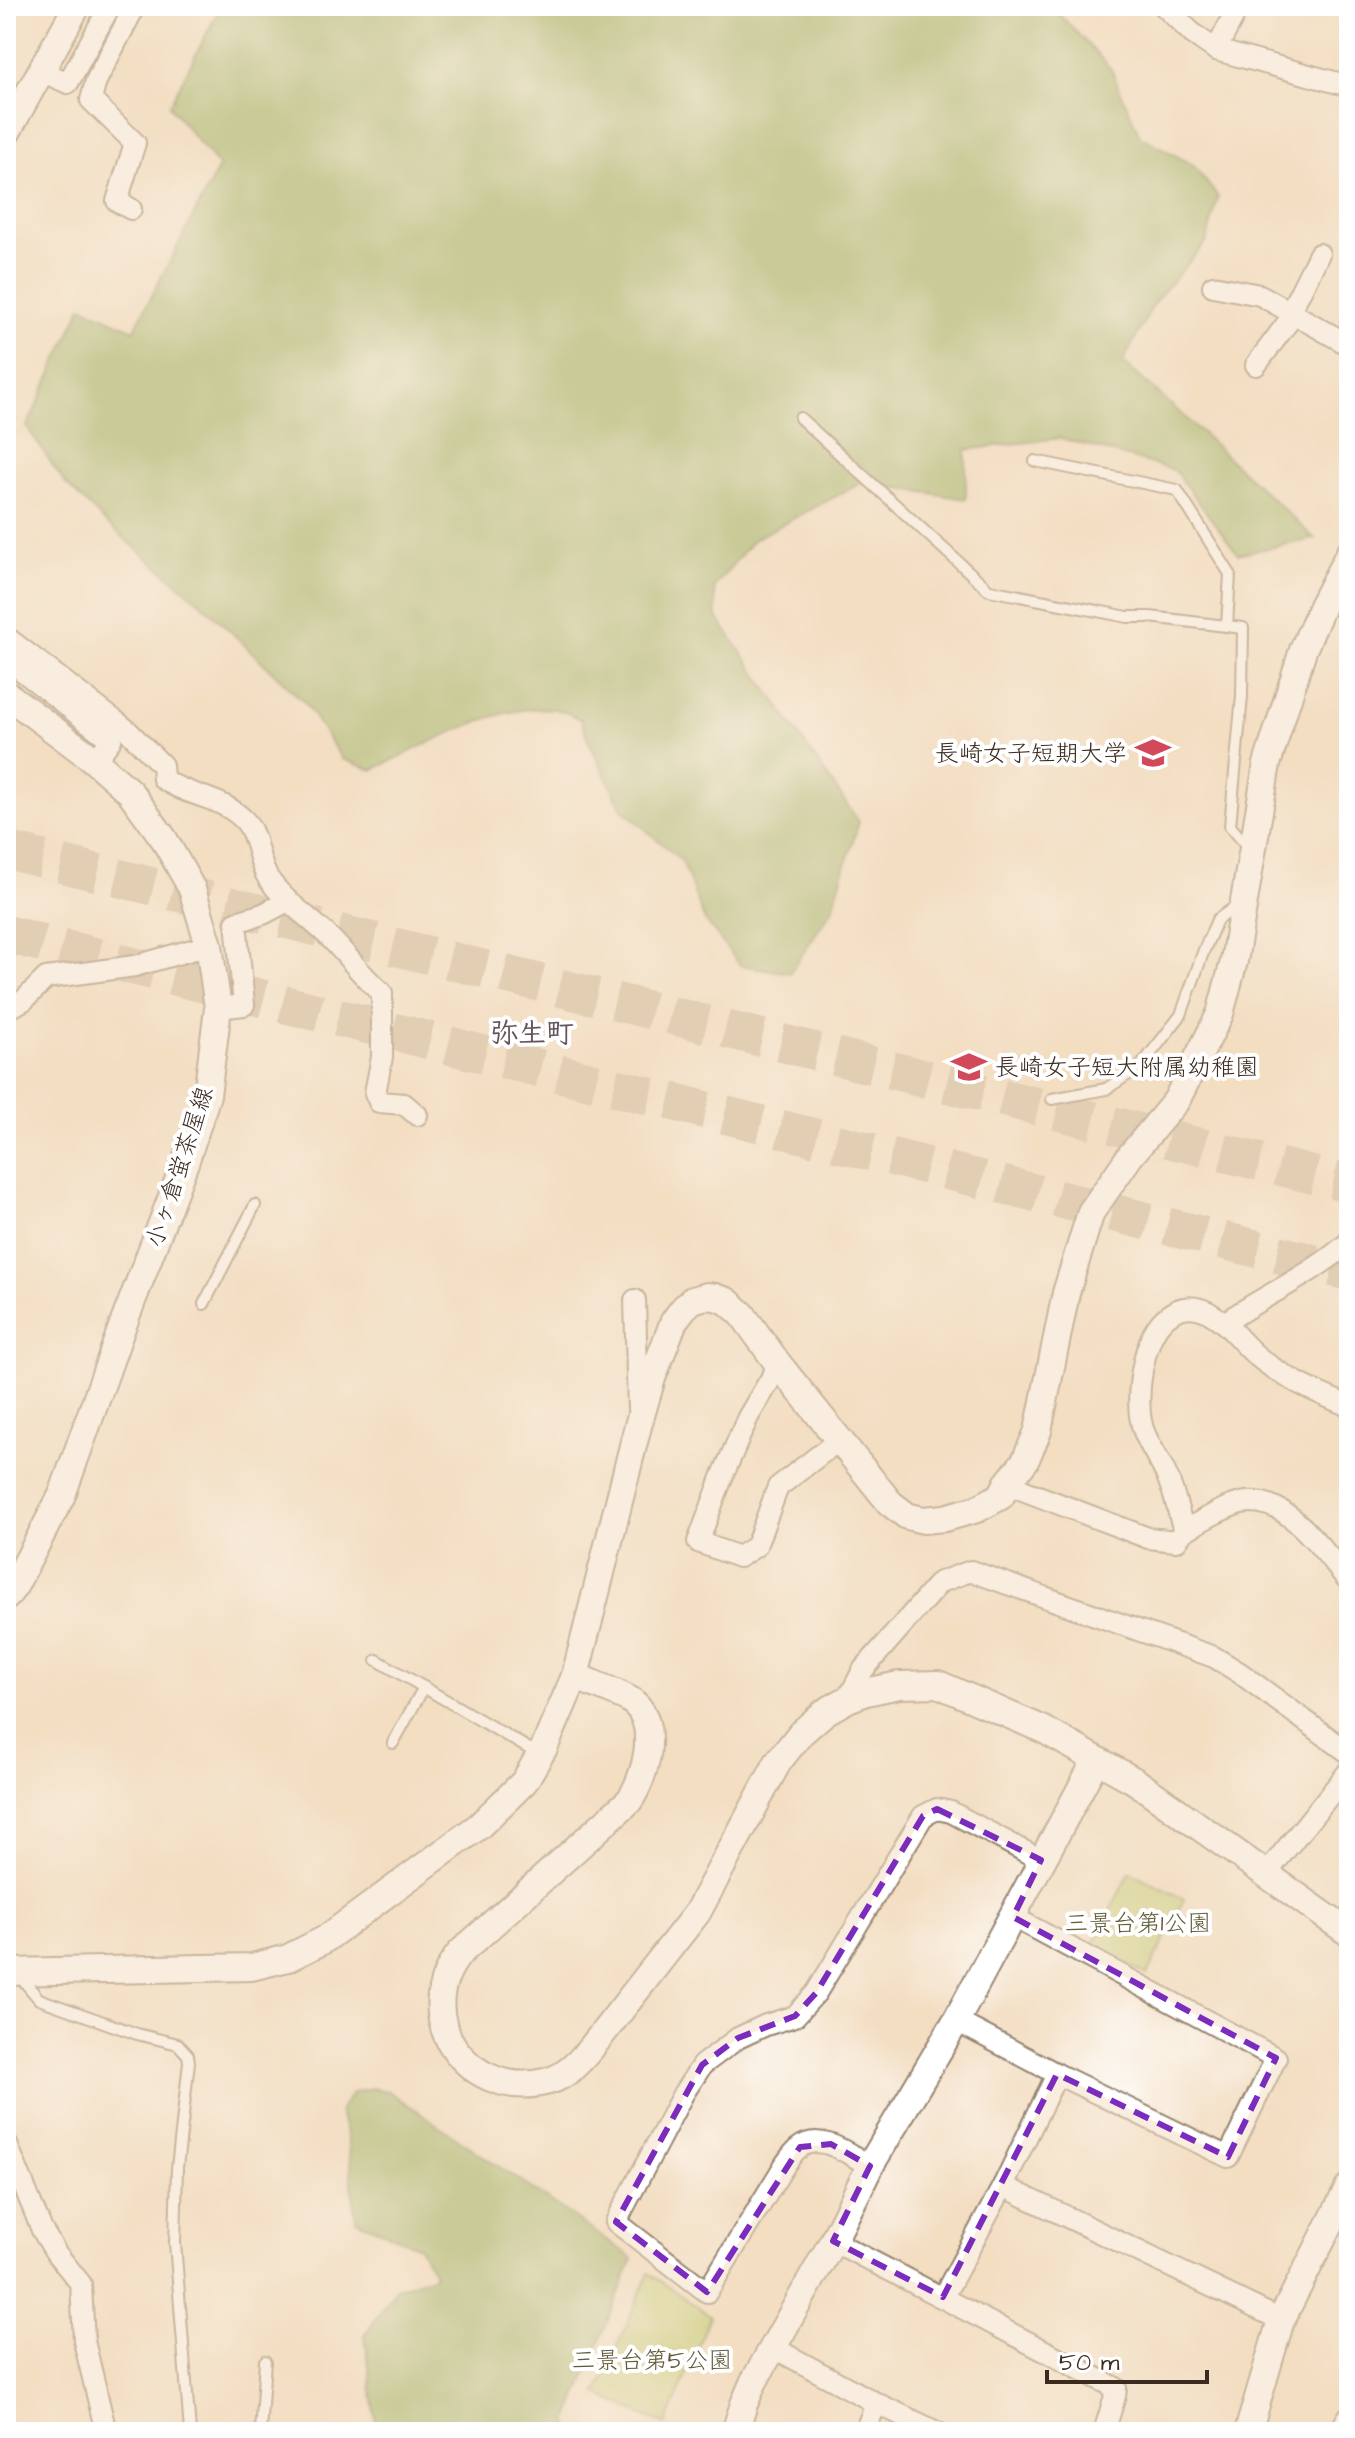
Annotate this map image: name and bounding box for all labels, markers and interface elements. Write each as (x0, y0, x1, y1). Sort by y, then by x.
school or university icon: 長崎女子短期大学 (1134, 734, 1172, 772)
place label: 長崎女子短期大学 (935, 737, 1127, 771)
district label: 弥生町 (490, 1014, 574, 1053)
school or university icon: 長崎女子短大附属幼稚園 (950, 1048, 988, 1086)
place label: 長崎女子短大附属幼稚園 (995, 1051, 1259, 1085)
street label: 小ヶ倉蛍茶屋線 (138, 1082, 222, 1252)
park label: 三景台第1公園 (1064, 1907, 1212, 1941)
scale bar (1047, 2334, 1207, 2384)
park label: 三景台第5公園 (572, 2344, 733, 2378)
text: 50 m (1059, 2346, 1120, 2380)

